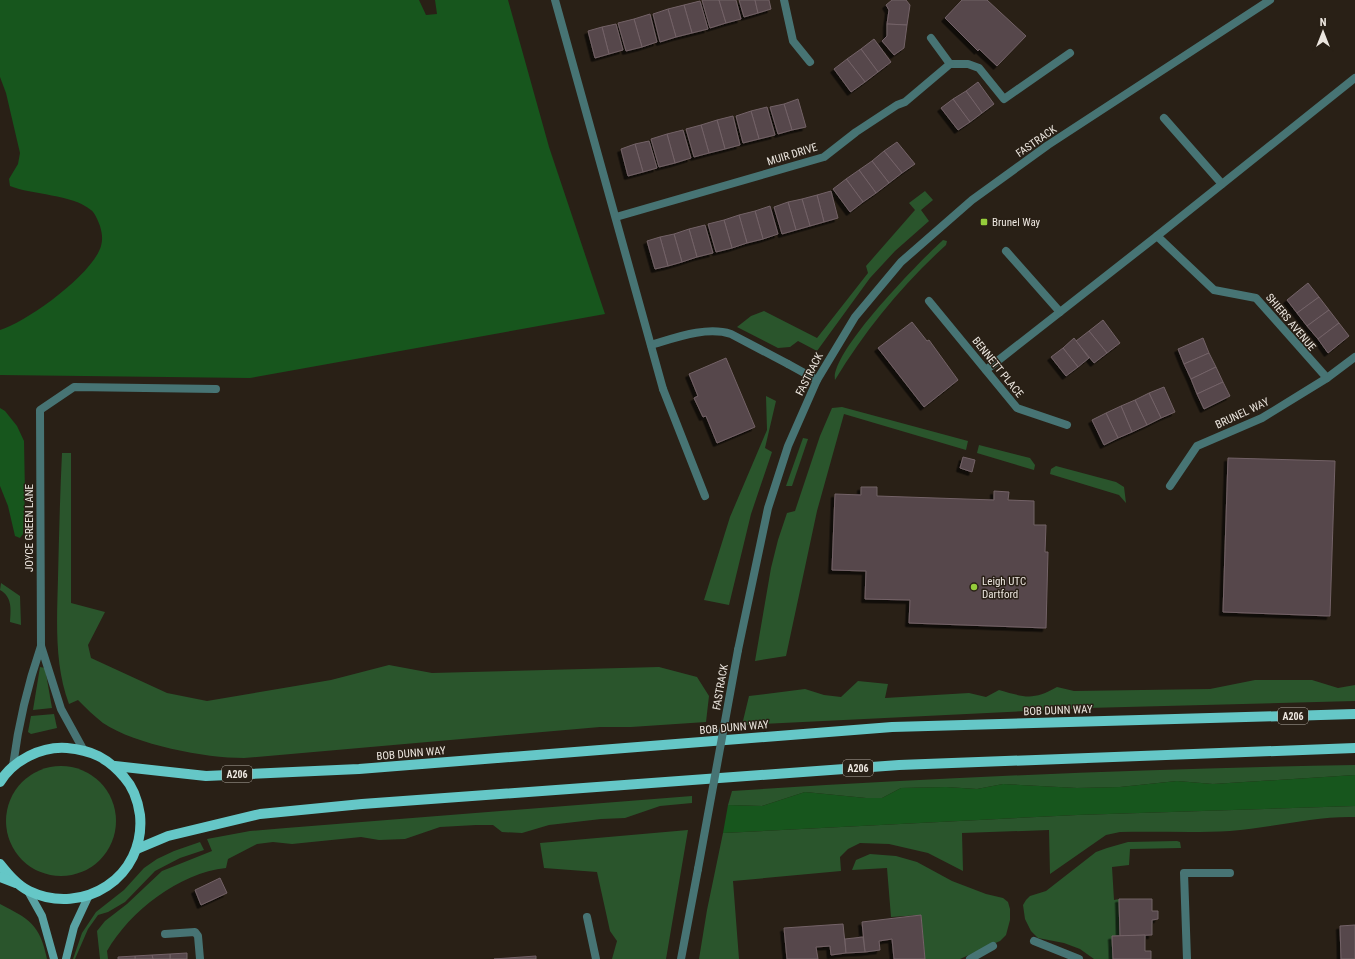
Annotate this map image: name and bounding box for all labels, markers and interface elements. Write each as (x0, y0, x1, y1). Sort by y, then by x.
north arrow (1303, 12, 1343, 52)
text: N (1320, 16, 1327, 29)
street label: FASTRACK (1014, 123, 1059, 160)
street label: MUIR DRIVE (765, 140, 819, 168)
place label: Brunel Way (992, 216, 1041, 229)
marker: Brunel Way (979, 217, 989, 227)
street label: SHIERS AVENUE (1263, 291, 1319, 354)
street label: BENNETT PLACE (969, 334, 1026, 401)
street label: FASTRACK (793, 351, 826, 398)
street label: BRUNEL WAY (1213, 395, 1271, 432)
street label: JOYCE GREEN LANE (23, 483, 36, 572)
place label: Leigh UTC Dartford (982, 575, 1026, 601)
marker: Leigh UTC Dartford (969, 582, 979, 592)
street label: FASTRACK (710, 663, 731, 711)
street label: BOB DUNN WAY (1023, 703, 1093, 718)
road number: A206 (1278, 708, 1308, 724)
street label: BOB DUNN WAY (699, 718, 769, 737)
street label: BOB DUNN WAY (376, 744, 446, 763)
road number: A206 (843, 760, 873, 776)
road number: A206 (222, 766, 252, 782)

